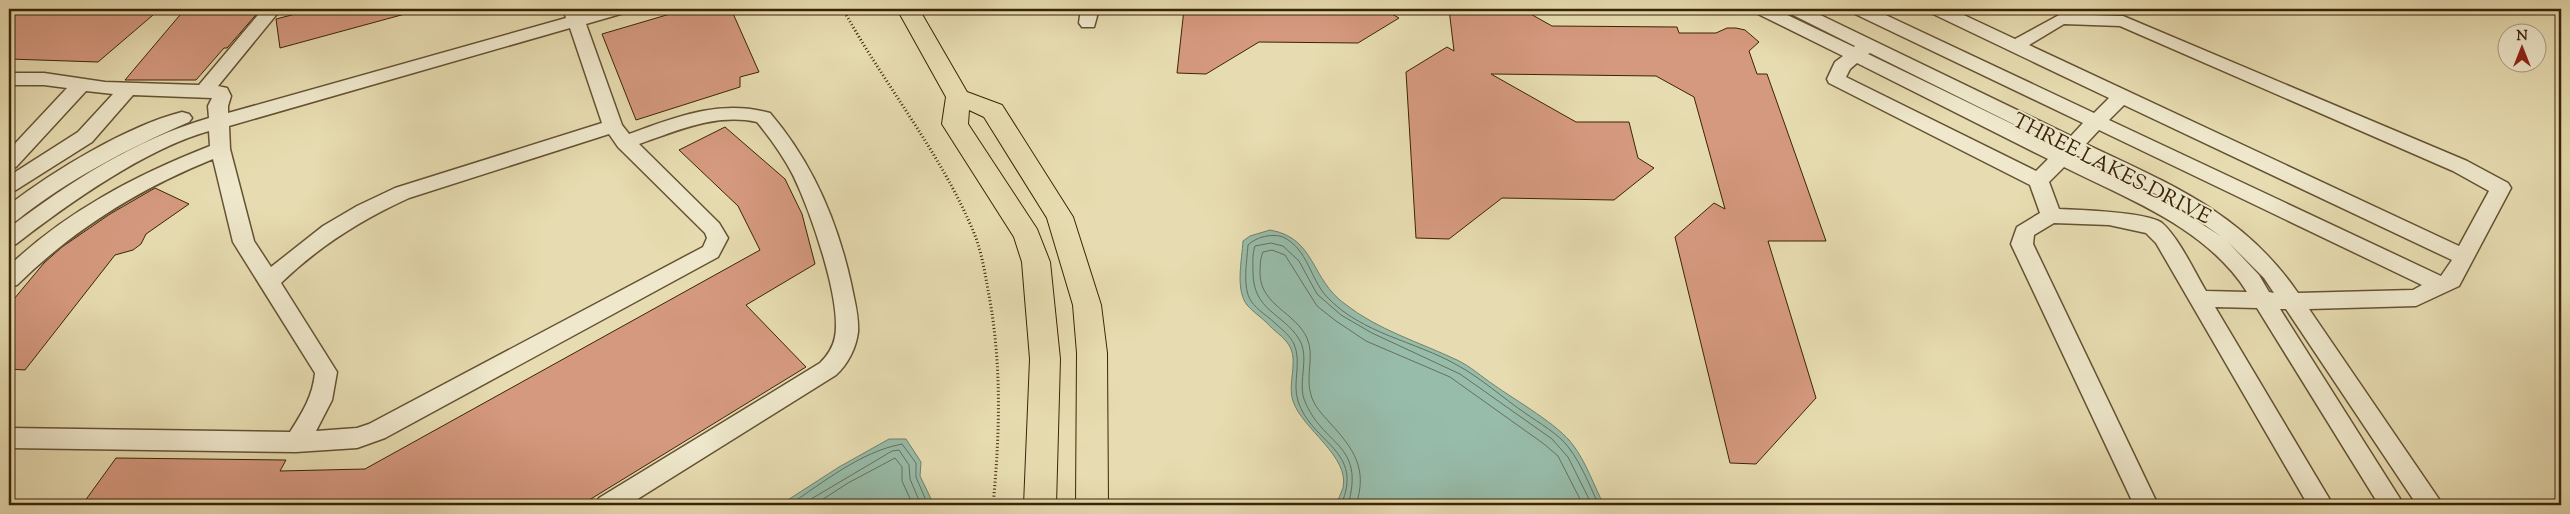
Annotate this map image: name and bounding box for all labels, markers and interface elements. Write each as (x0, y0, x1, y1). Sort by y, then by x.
north arrow (2498, 22, 2548, 72)
text: N (2516, 27, 2528, 47)
street label: THREE LAKES DRIVE (2007, 107, 2216, 233)

